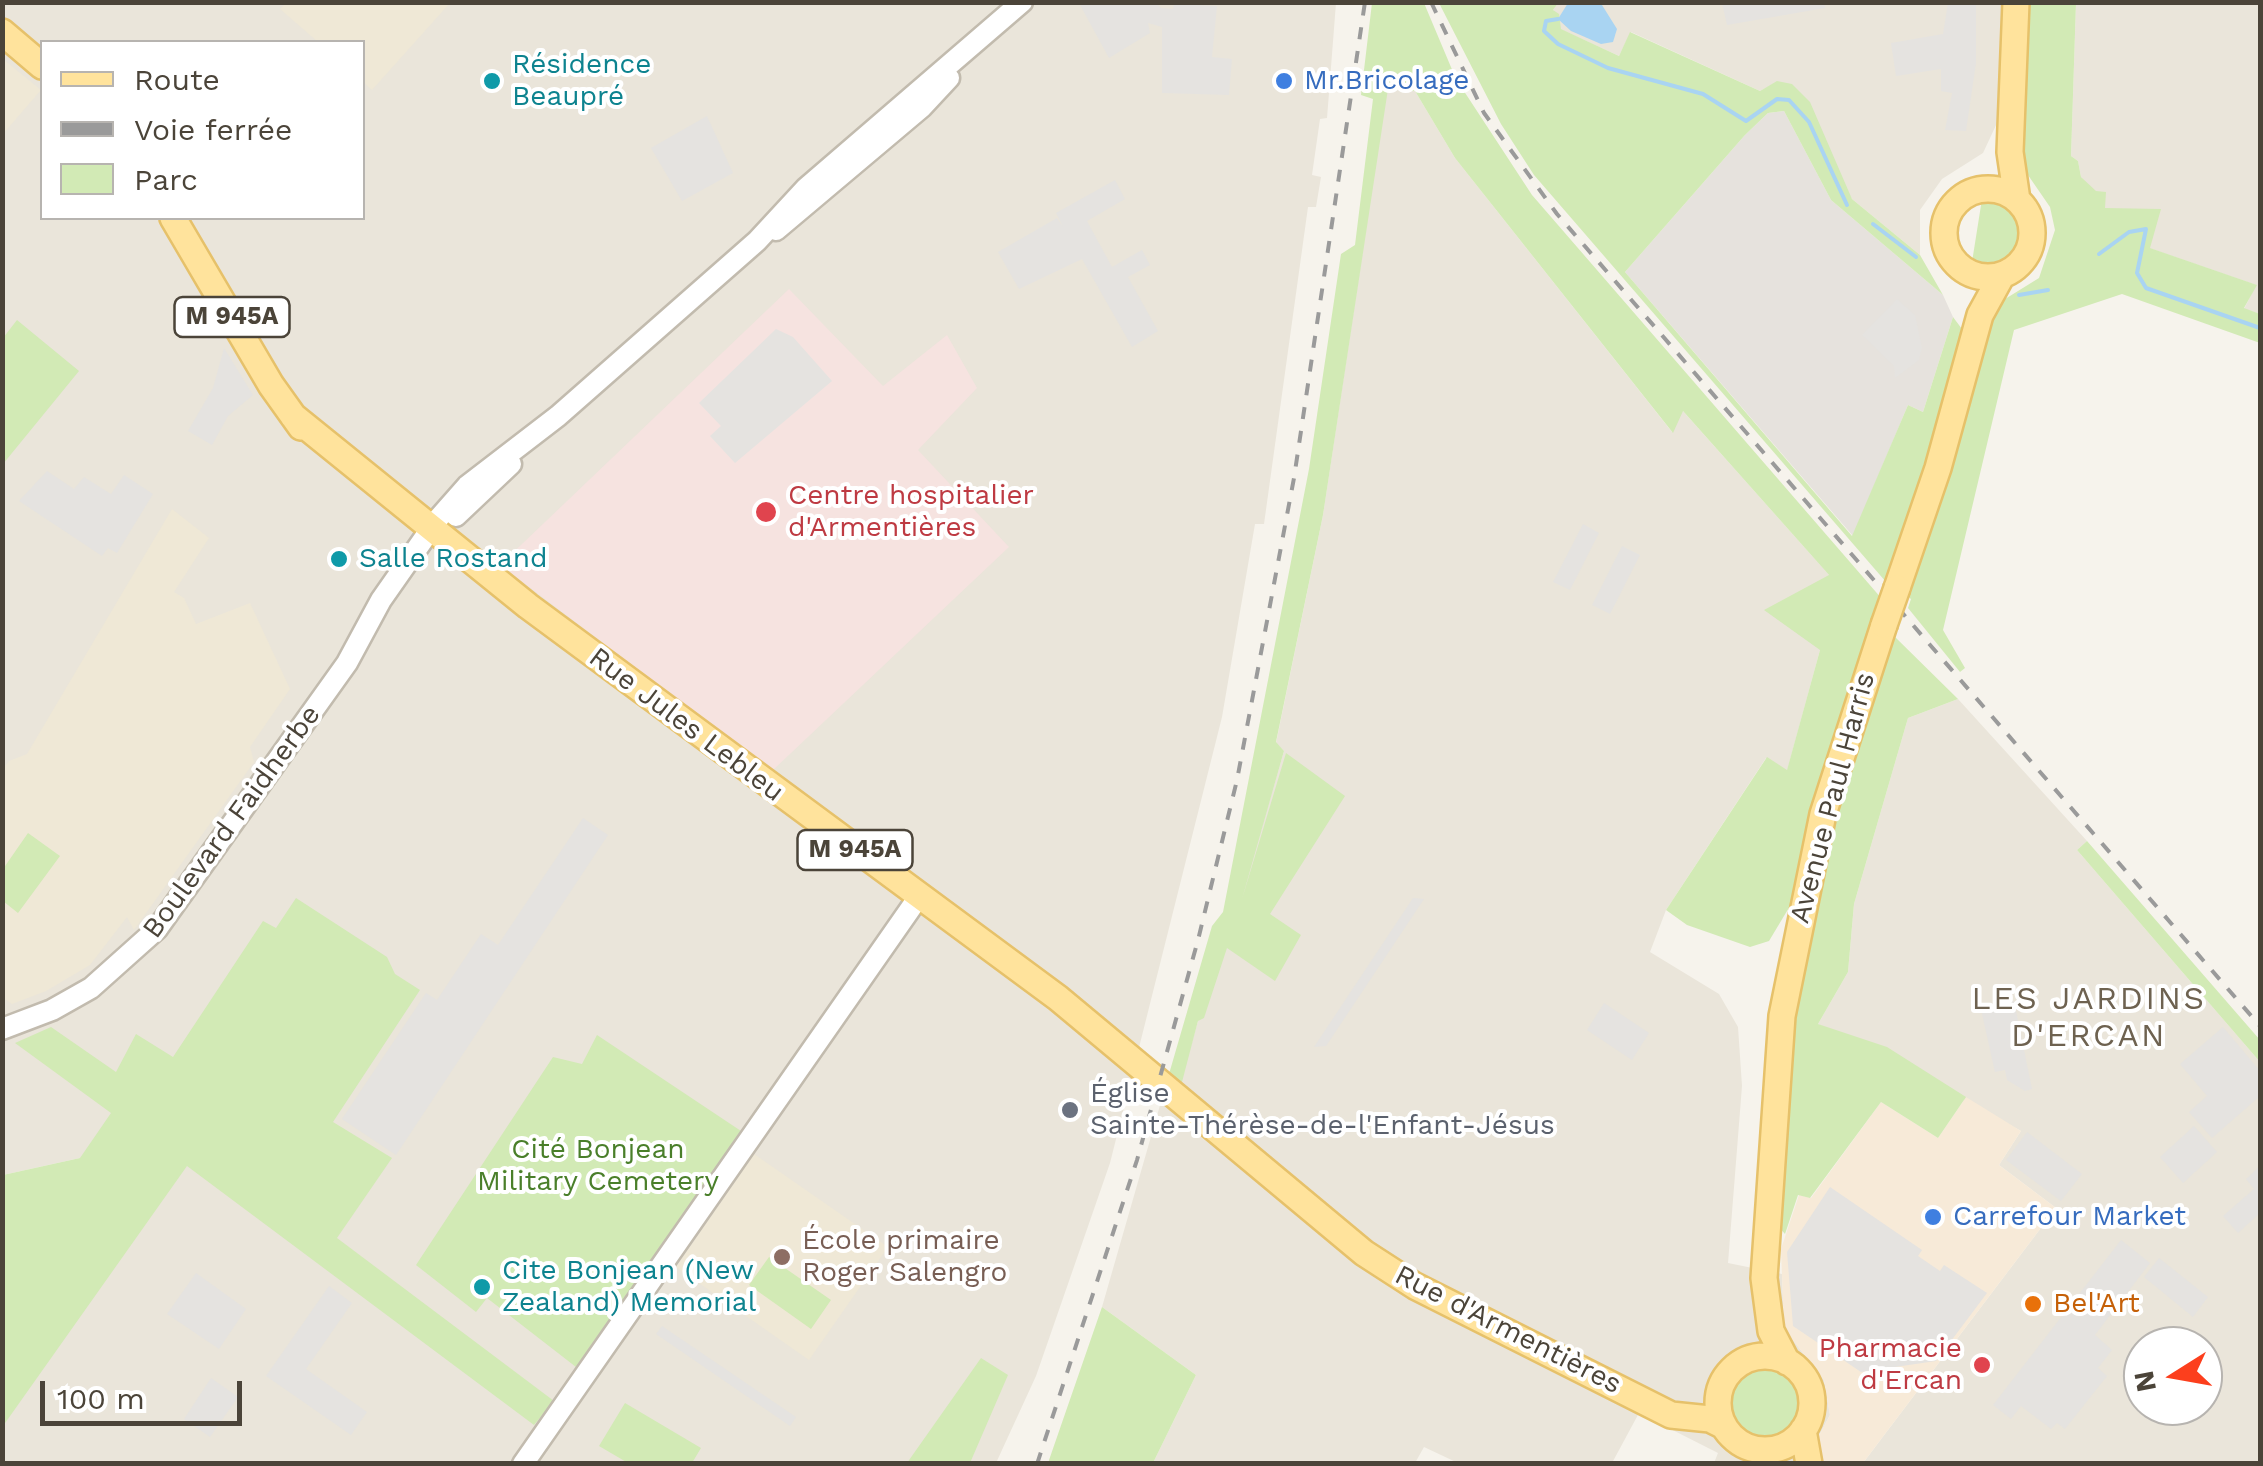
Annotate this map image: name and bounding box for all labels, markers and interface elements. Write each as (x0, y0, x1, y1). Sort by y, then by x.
legend (40, 40, 365, 220)
place label: Résidence Beaupré (512, 48, 651, 114)
text: Route (134, 62, 220, 97)
place label: Mr.Bricolage (1304, 64, 1470, 98)
marker: Résidence Beaupré (481, 70, 503, 92)
marker: Mr.Bricolage (1273, 70, 1295, 92)
text: Voie ferrée (134, 112, 292, 147)
text: Parc (134, 162, 198, 197)
road number: M 945A (174, 297, 290, 337)
place label: Centre hospitalier d'Armentières (788, 479, 1034, 545)
marker: Centre hospitalier d'Armentières (753, 499, 779, 525)
place label: Salle Rostand (359, 542, 548, 576)
marker: Salle Rostand (328, 548, 350, 570)
street label: Rue Jules Lebleu (582, 641, 790, 809)
street label: Avenue Paul Harris (1783, 669, 1883, 927)
street label: Boulevard Faidherbe (136, 699, 328, 945)
road number: M 945A (798, 830, 912, 870)
district label: LES JARDINS D'ERCAN (1972, 981, 2206, 1056)
place label: Église Sainte-Thérèse-de-l'Enfant-Jésus (1090, 1077, 1555, 1143)
marker: Église Sainte-Thérèse-de-l'Enfant-Jésus (1059, 1099, 1081, 1121)
park label: Cité Bonjean Military Cemetery (477, 1133, 719, 1199)
place label: Carrefour Market (1953, 1200, 2186, 1234)
marker: Carrefour Market (1922, 1206, 1944, 1228)
place label: École primaire Roger Salengro (802, 1224, 1007, 1290)
marker: École primaire Roger Salengro (771, 1246, 793, 1268)
place label: Cite Bonjean (New Zealand) Memorial (502, 1254, 756, 1320)
street label: Rue d'Armentières (1389, 1258, 1627, 1402)
marker: Cite Bonjean (New Zealand) Memorial (471, 1276, 493, 1298)
place label: Bel'Art (2053, 1287, 2140, 1321)
marker: Bel'Art (2022, 1293, 2044, 1315)
north arrow (2123, 1326, 2223, 1426)
place label: Pharmacie d'Ercan (1819, 1332, 1962, 1398)
marker: Pharmacie d'Ercan (1971, 1354, 1993, 1376)
scale bar (45, 1361, 248, 1423)
text: N (2127, 1368, 2163, 1395)
text: 100 m (57, 1381, 145, 1416)

